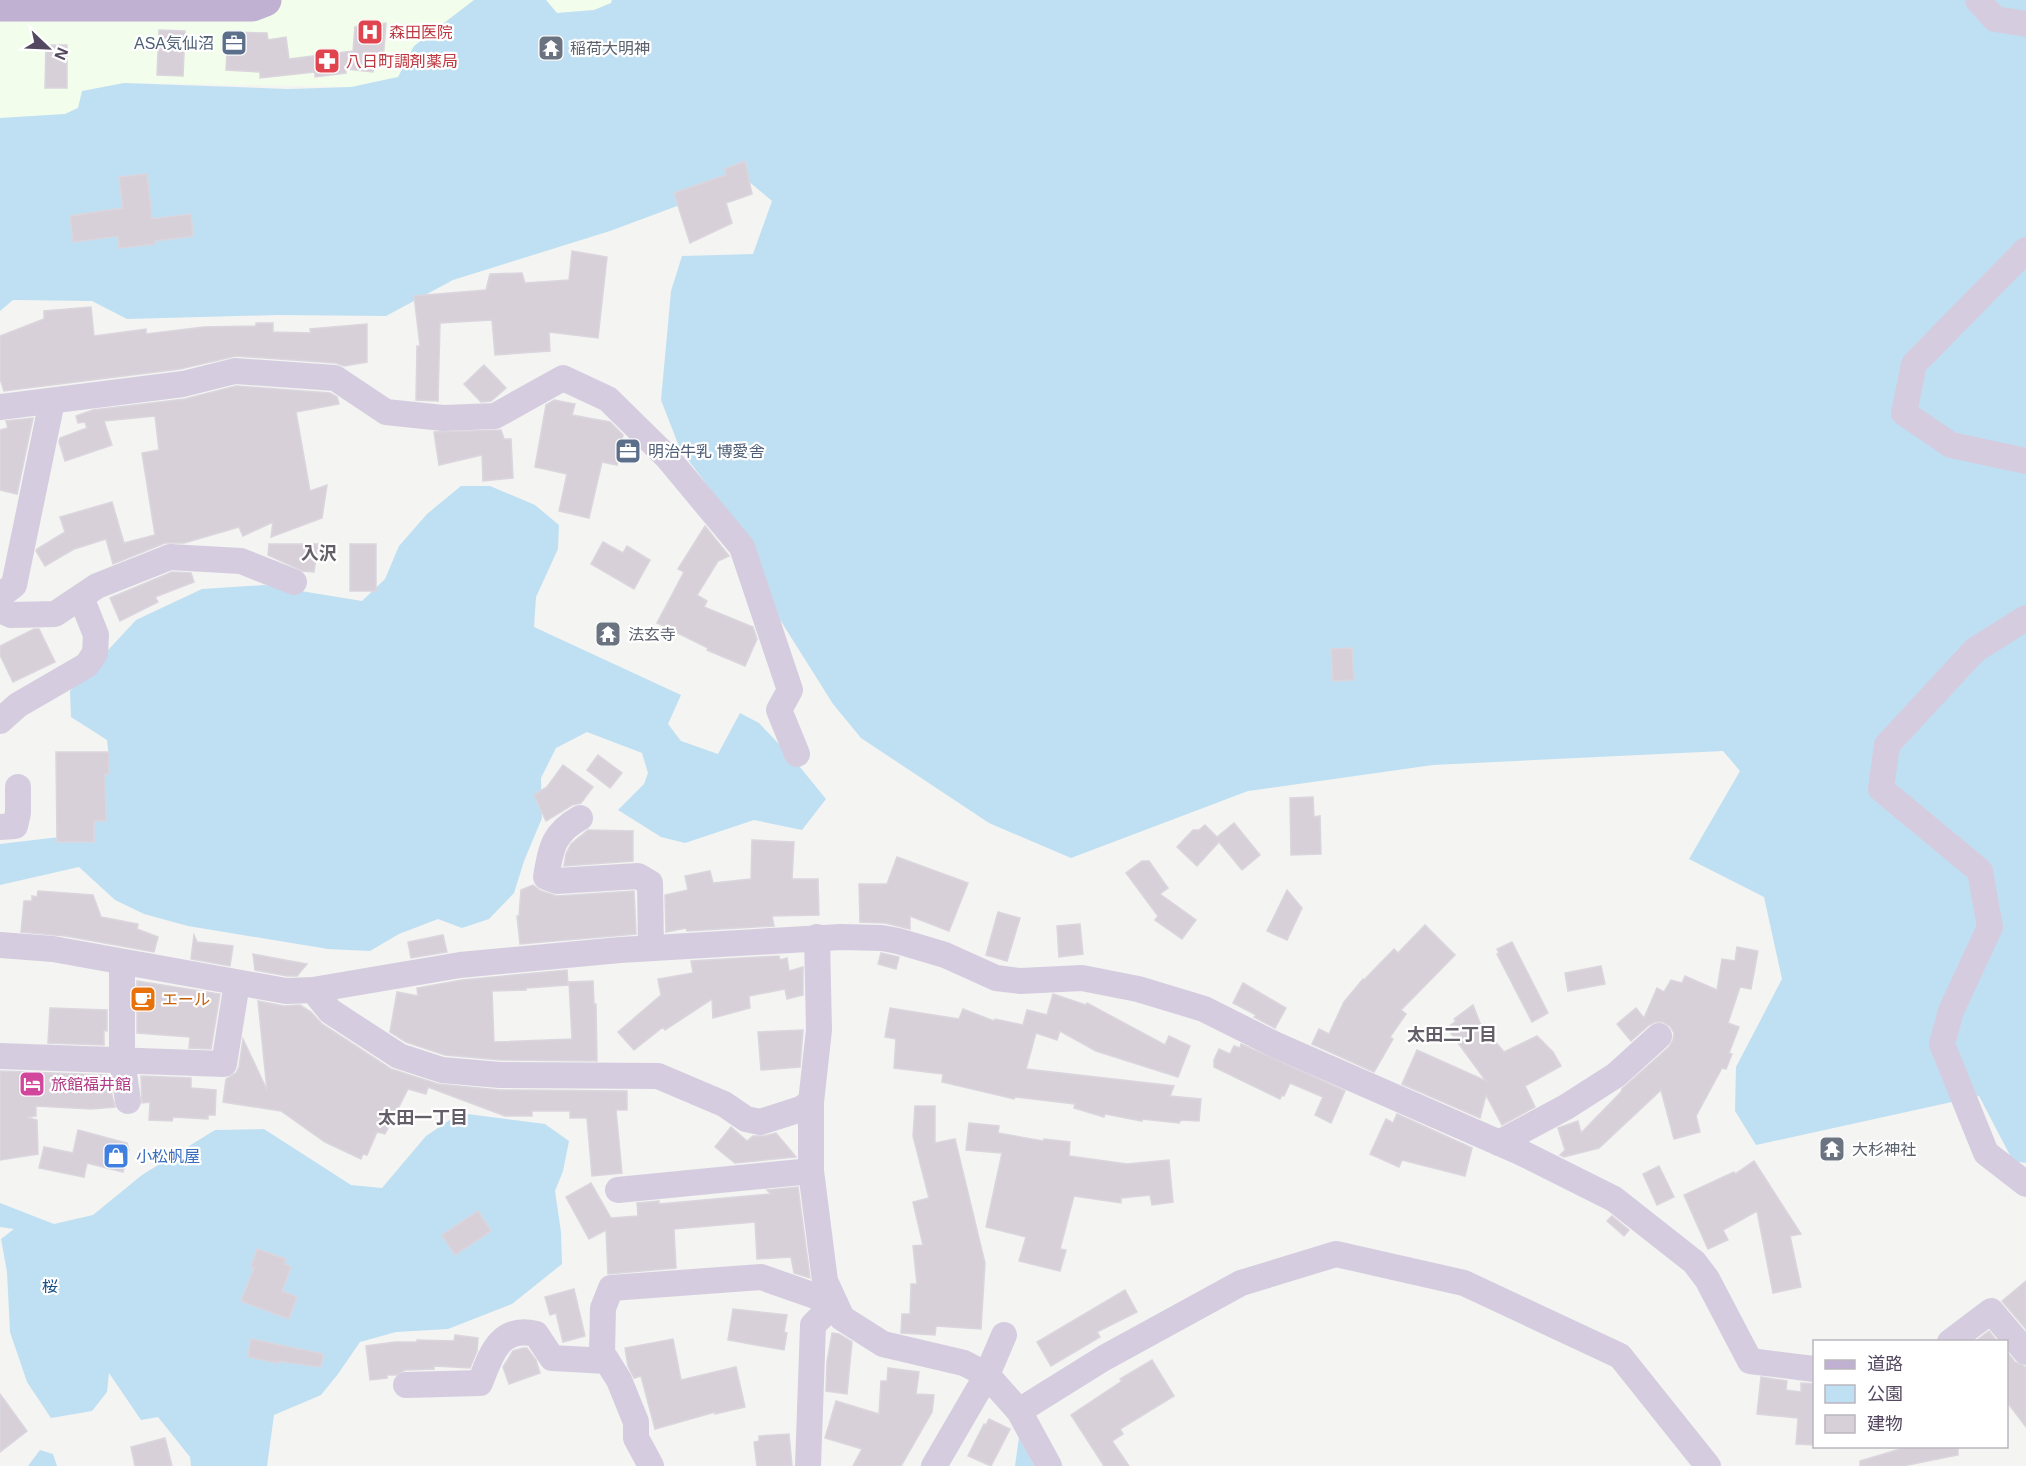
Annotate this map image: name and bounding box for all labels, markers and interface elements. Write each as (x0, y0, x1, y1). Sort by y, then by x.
hospital icon: 森田医院 (355, 17, 385, 47)
north arrow (18, 18, 78, 78)
place label: 森田医院 (389, 24, 453, 41)
office icon: ASA気仙沼 (219, 28, 249, 58)
temple icon: 稲荷大明神 (536, 33, 566, 63)
place label: ASA気仙沼 (134, 35, 214, 52)
place label: 稲荷大明神 (570, 40, 650, 57)
text: N (51, 45, 71, 62)
pharmacy icon: 八日町調剤薬局 (312, 46, 342, 76)
place label: 八日町調剤薬局 (346, 53, 458, 70)
office icon: 明治牛乳 博愛舎 (613, 436, 643, 466)
place label: 明治牛乳 博愛舎 (648, 443, 764, 460)
district label: 入沢 (301, 544, 337, 564)
temple icon: 法玄寺 (593, 619, 623, 649)
place label: 法玄寺 (628, 626, 676, 643)
cafe icon: エール (128, 984, 158, 1014)
place label: エール (162, 991, 210, 1008)
district label: 太田二丁目 (1407, 1025, 1497, 1045)
hotel icon: 旅館福井館 (17, 1069, 47, 1099)
place label: 旅館福井館 (51, 1076, 131, 1093)
district label: 太田一丁目 (378, 1108, 468, 1128)
temple icon: 大杉神社 (1817, 1134, 1847, 1164)
shop icon: 小松帆屋 (101, 1141, 131, 1171)
place label: 大杉神社 (1852, 1141, 1916, 1158)
place label: 小松帆屋 (136, 1148, 200, 1165)
park label: 桜 (42, 1278, 58, 1295)
legend (1813, 1340, 2008, 1448)
text: 道路 (1867, 1354, 1903, 1374)
text: 公園 (1867, 1384, 1903, 1404)
text: 建物 (1867, 1414, 1903, 1434)

